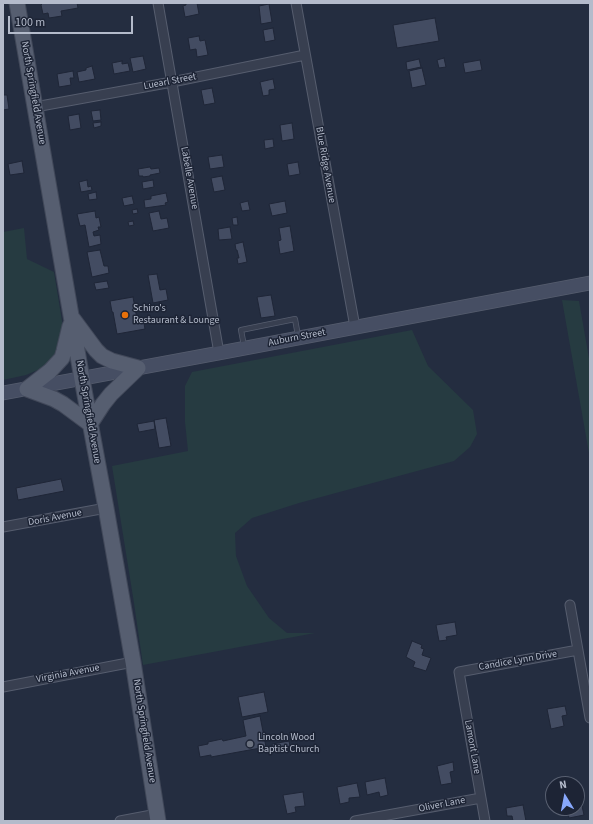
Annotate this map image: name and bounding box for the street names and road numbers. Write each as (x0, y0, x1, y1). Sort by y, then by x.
street label: North Springfield Avenue (18, 40, 48, 146)
street label: Luearl Street (143, 71, 197, 93)
street label: Blue Ridge Avenue (312, 126, 338, 204)
street label: Labelle Avenue (178, 146, 200, 210)
street label: Auburn Street (268, 327, 326, 349)
street label: North Springfield Avenue (73, 359, 103, 465)
street label: Doris Avenue (27, 507, 83, 529)
street label: Candice Lynn Drive (478, 648, 558, 674)
street label: Virginia Avenue (35, 662, 101, 686)
street label: North Springfield Avenue (130, 678, 158, 784)
street label: Lamont Lane (461, 719, 483, 775)
street label: Oliver Lane (418, 795, 466, 815)

